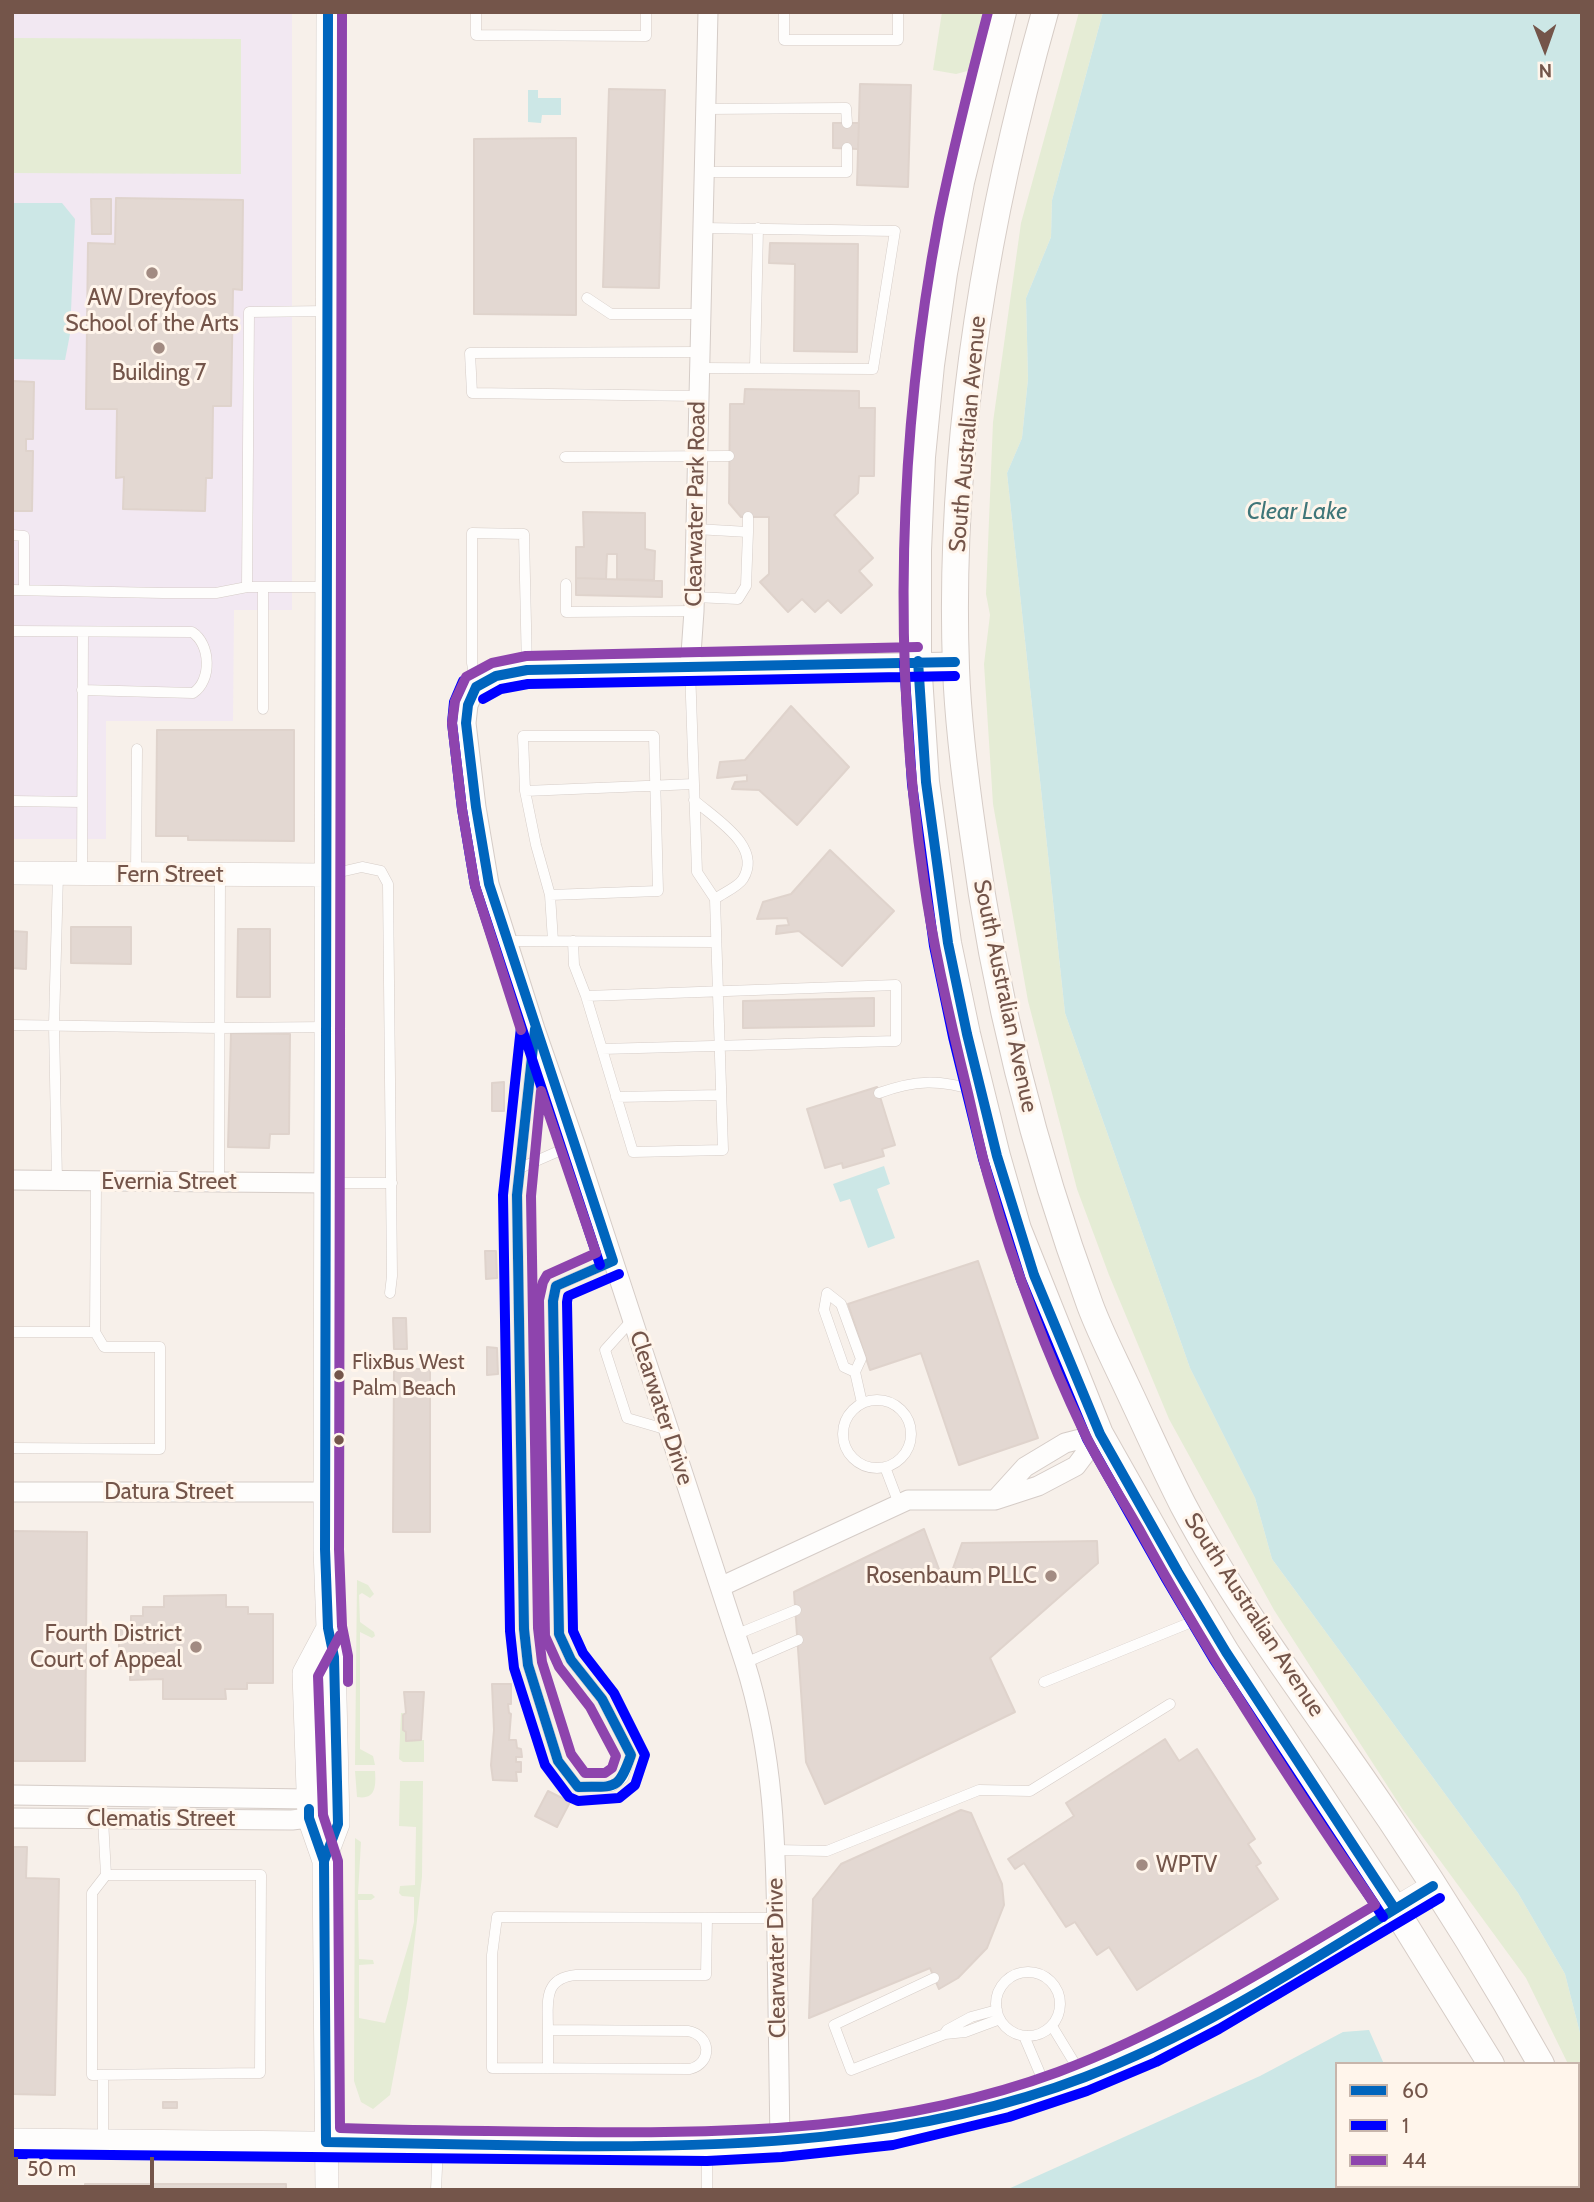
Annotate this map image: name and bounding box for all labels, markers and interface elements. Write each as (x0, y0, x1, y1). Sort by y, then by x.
north arrow (1510, 14, 1580, 84)
text: N (1538, 59, 1552, 82)
marker: AW Dreyfoos School of the Arts (144, 265, 160, 281)
place label: AW Dreyfoos School of the Arts (65, 284, 239, 338)
street label: South Australian Avenue (944, 315, 992, 553)
marker: Building 7 (151, 340, 167, 356)
place label: Building 7 (112, 359, 206, 387)
street label: Clearwater Park Road (680, 401, 712, 607)
water label: Clear Lake (1247, 498, 1347, 526)
street label: Fern Street (116, 861, 224, 889)
street label: South Australian Avenue (967, 877, 1043, 1115)
street label: Evernia Street (101, 1168, 237, 1196)
street label: Clearwater Drive (623, 1327, 699, 1489)
place label: FlixBus West Palm Beach (352, 1350, 465, 1400)
marker: FlixBus West Palm Beach (332, 1368, 346, 1382)
unlabelled marker (332, 1433, 346, 1447)
street label: Datura Street (104, 1478, 234, 1506)
street label: South Australian Avenue (1178, 1508, 1330, 1722)
place label: Rosenbaum PLLC (866, 1562, 1037, 1590)
marker: Rosenbaum PLLC (1043, 1568, 1059, 1584)
place label: Fourth District Court of Appeal (30, 1620, 182, 1674)
marker: Fourth District Court of Appeal (188, 1639, 204, 1655)
street label: Clematis Street (87, 1805, 235, 1833)
place label: WPTV (1156, 1851, 1217, 1879)
marker: WPTV (1134, 1857, 1150, 1873)
street label: Clearwater Drive (762, 1878, 792, 2038)
legend (1335, 2062, 1580, 2188)
text: 60 (1402, 2078, 1429, 2103)
text: 1 (1402, 2113, 1409, 2138)
scale bar (18, 2142, 158, 2186)
text: 44 (1402, 2148, 1426, 2173)
text: 50 m (27, 2156, 76, 2181)

